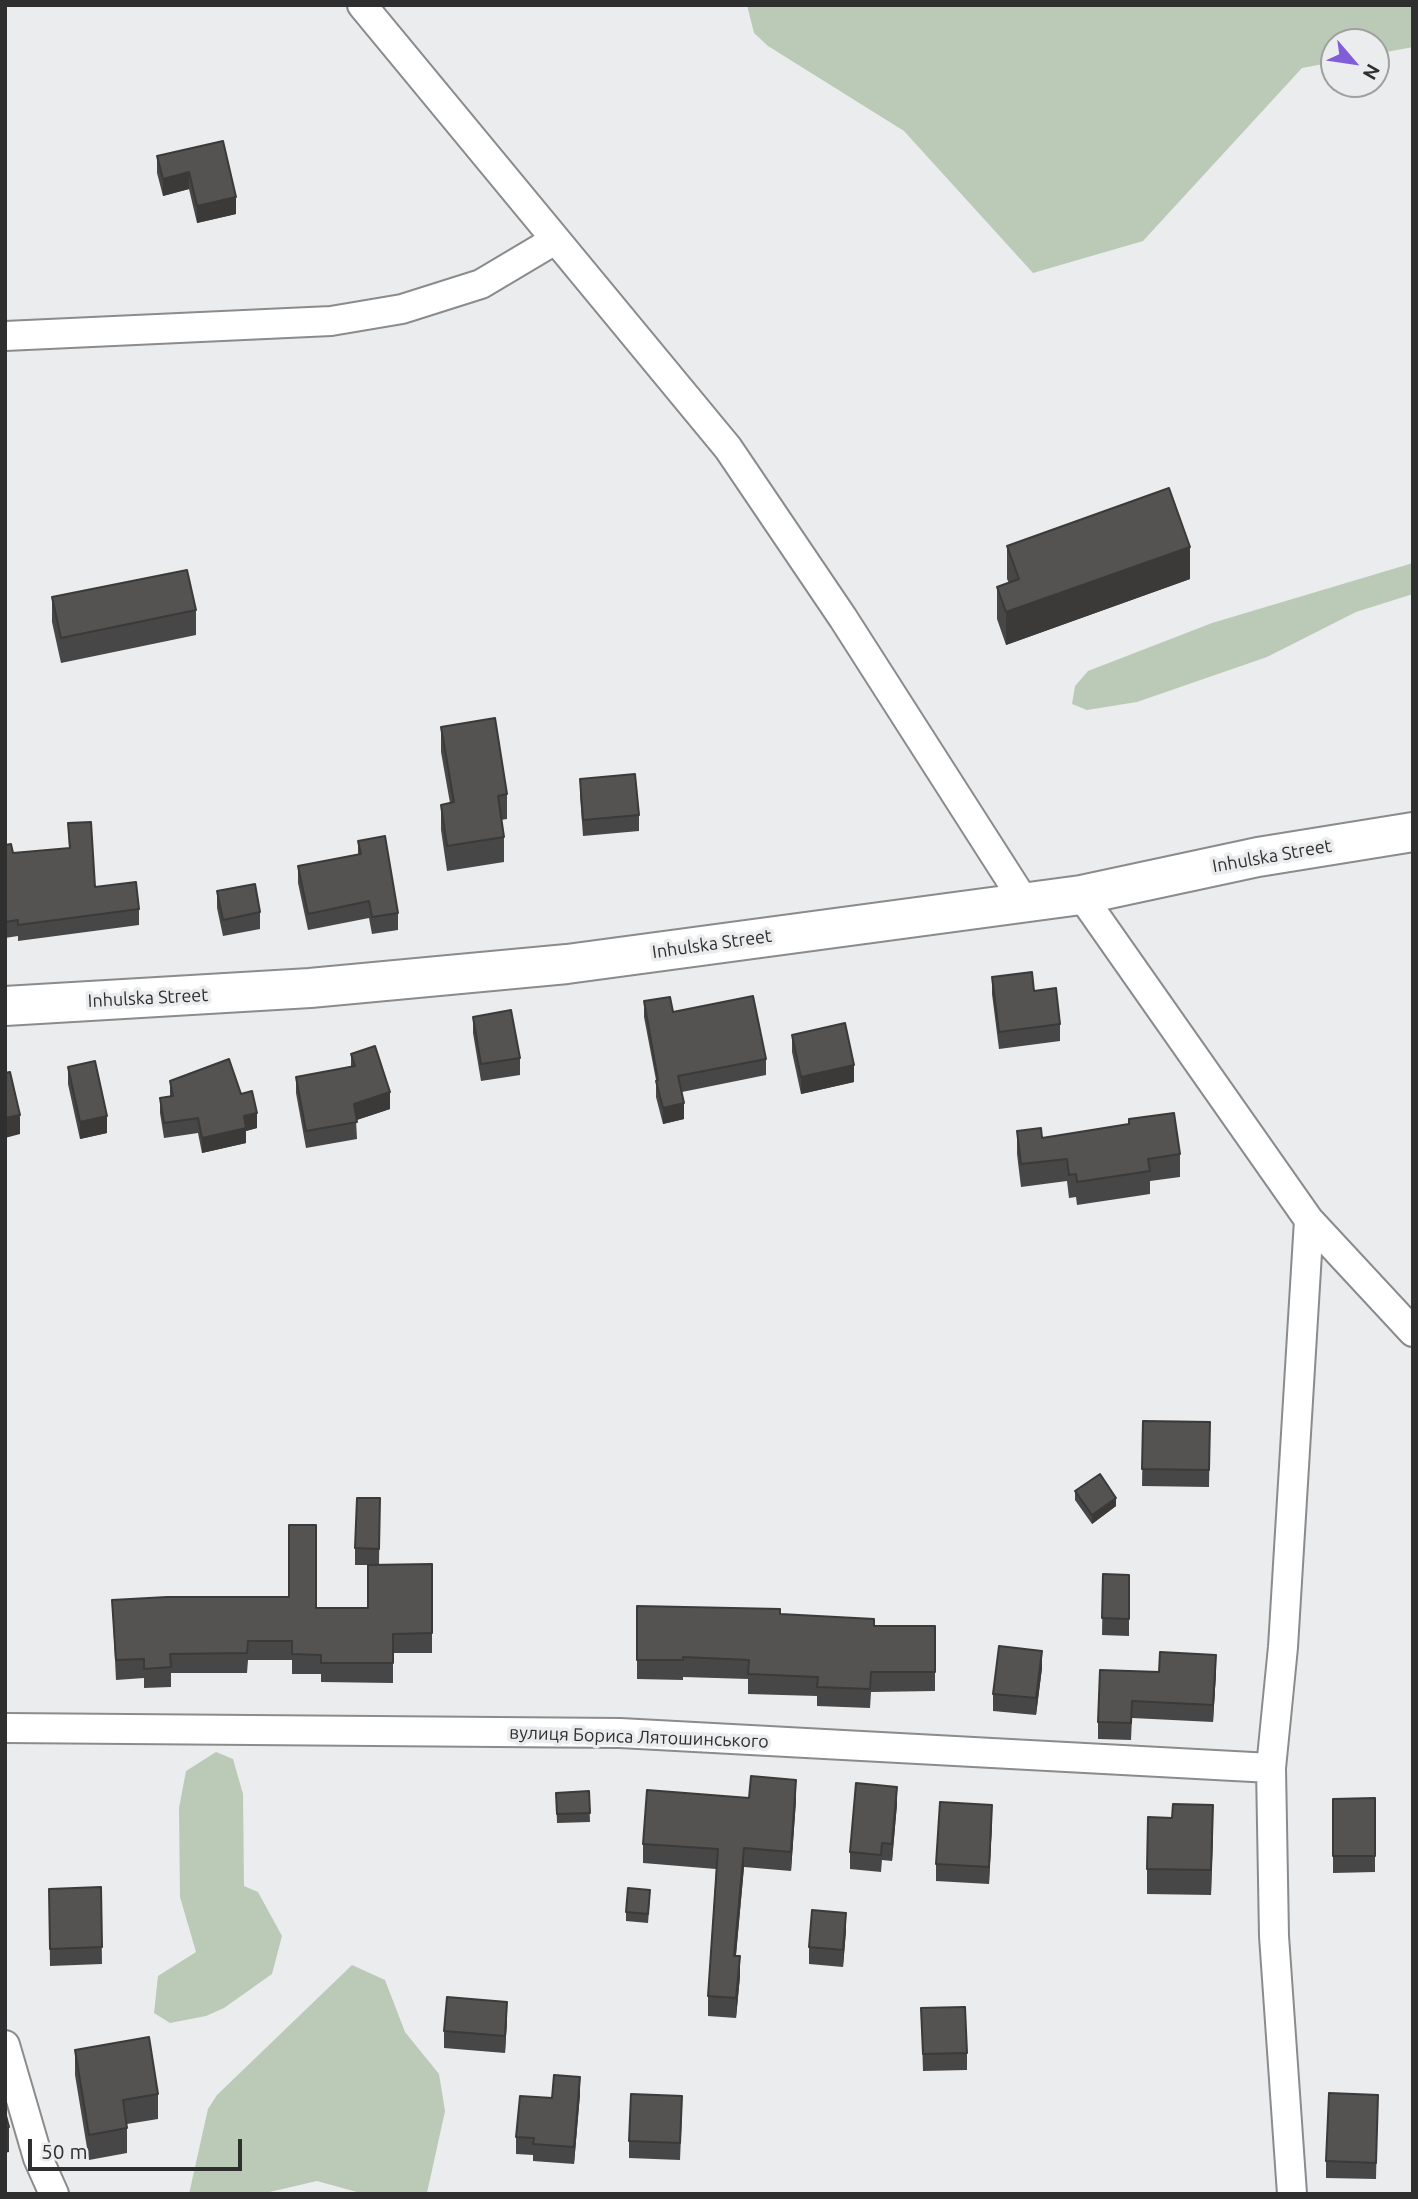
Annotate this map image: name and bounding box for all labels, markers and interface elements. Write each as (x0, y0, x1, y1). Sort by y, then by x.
north arrow (1320, 28, 1390, 98)
text: N (1359, 61, 1385, 84)
street label: Inhulska Street (1211, 835, 1333, 877)
street label: Inhulska Street (651, 925, 773, 963)
street label: Inhulska Street (87, 984, 209, 1012)
street label: вулиця Бориса Лятошинського (509, 1722, 769, 1752)
scale bar (32, 2126, 245, 2170)
text: 50 m (41, 2139, 88, 2163)

